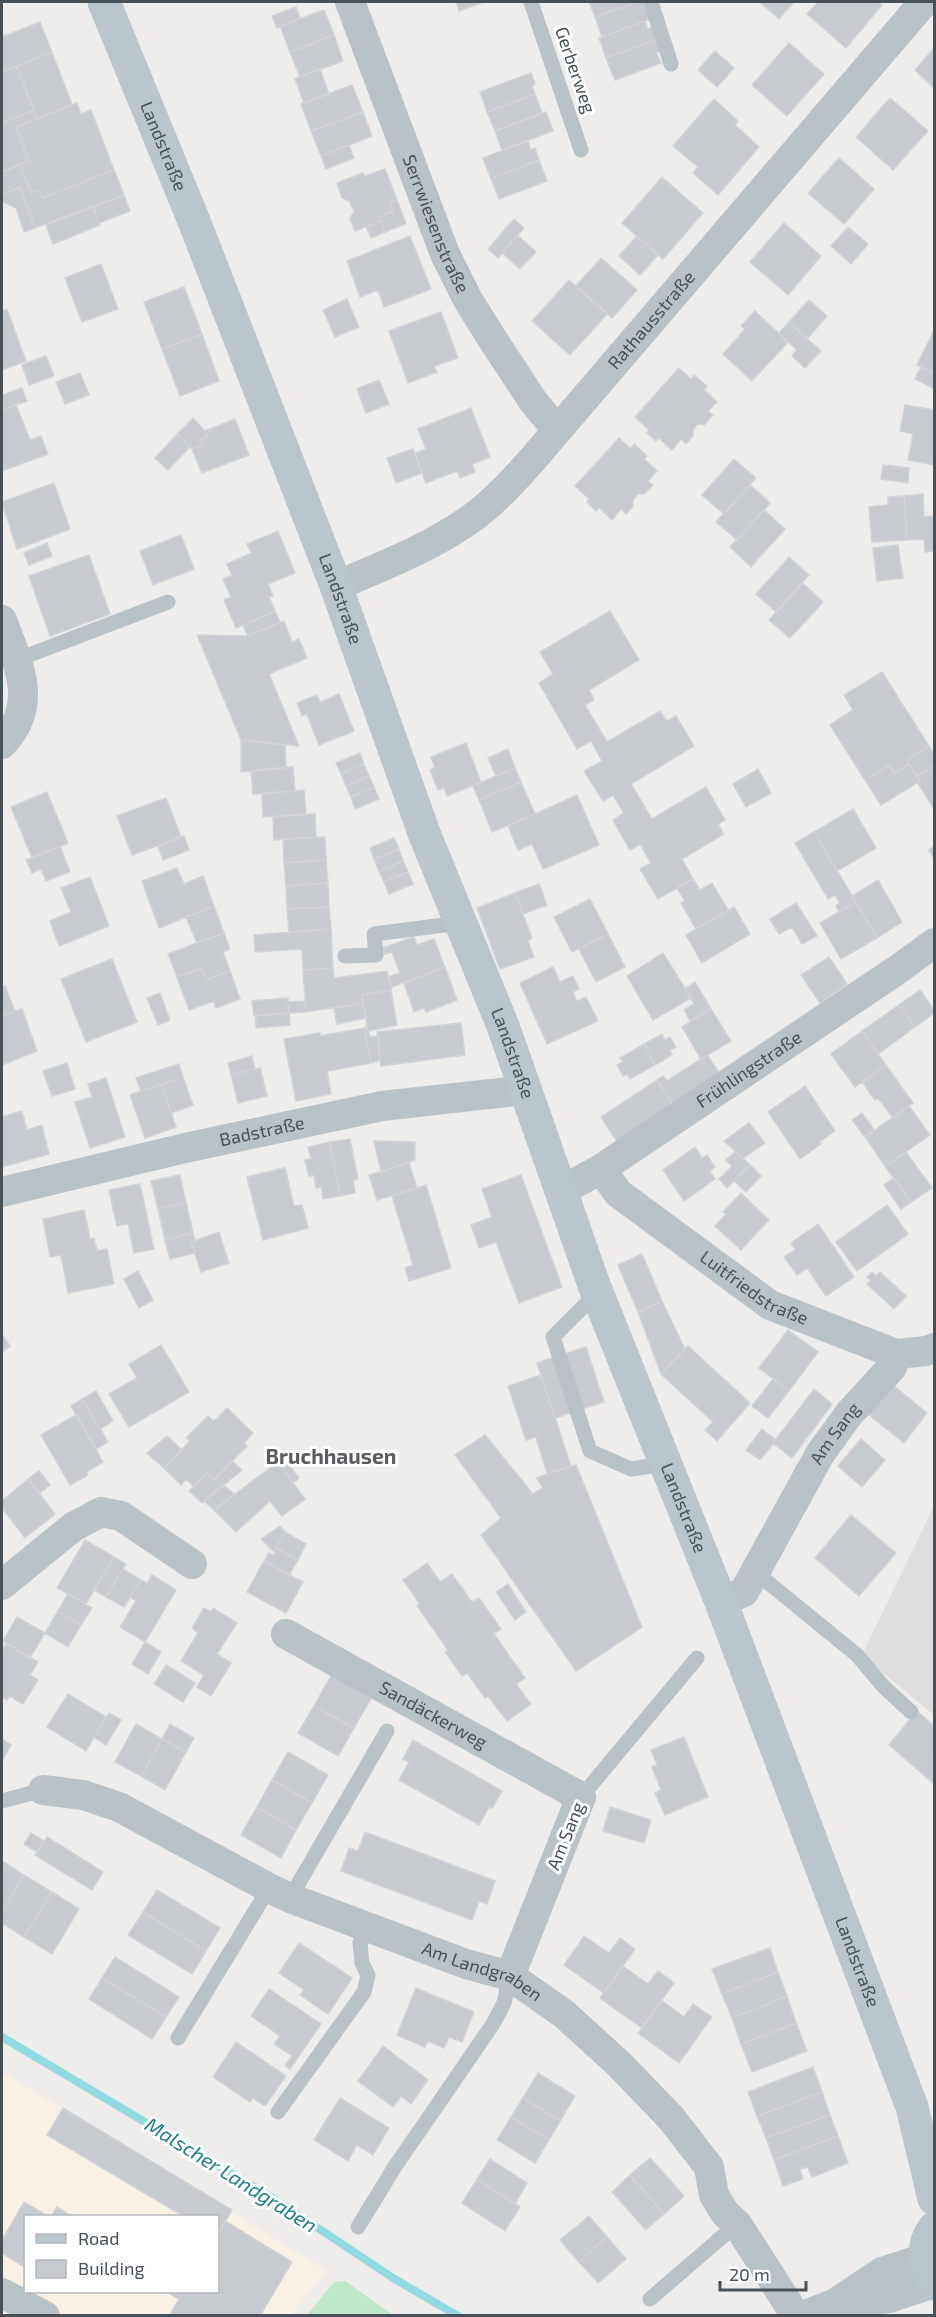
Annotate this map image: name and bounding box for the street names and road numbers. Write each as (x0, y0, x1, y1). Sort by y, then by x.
street label: Gerberweg (551, 24, 601, 116)
street label: Landstraße (136, 98, 192, 194)
street label: Serrwiesenstraße (399, 151, 475, 296)
street label: Rathausstraße (603, 266, 699, 373)
street label: Landstraße (314, 550, 368, 647)
street label: Landstraße (487, 1004, 540, 1101)
street label: Frühlingstraße (691, 1025, 805, 1112)
street label: Badstraße (217, 1111, 306, 1150)
street label: Luitfriedstraße (696, 1245, 812, 1329)
street label: Am Sang (804, 1397, 864, 1468)
street label: Landstraße (656, 1460, 712, 1556)
street label: Sandäckerweg (376, 1676, 491, 1753)
street label: Am Sang (541, 1798, 589, 1873)
street label: Landstraße (831, 1913, 885, 2010)
street label: Am Landgraben (419, 1937, 547, 2005)

